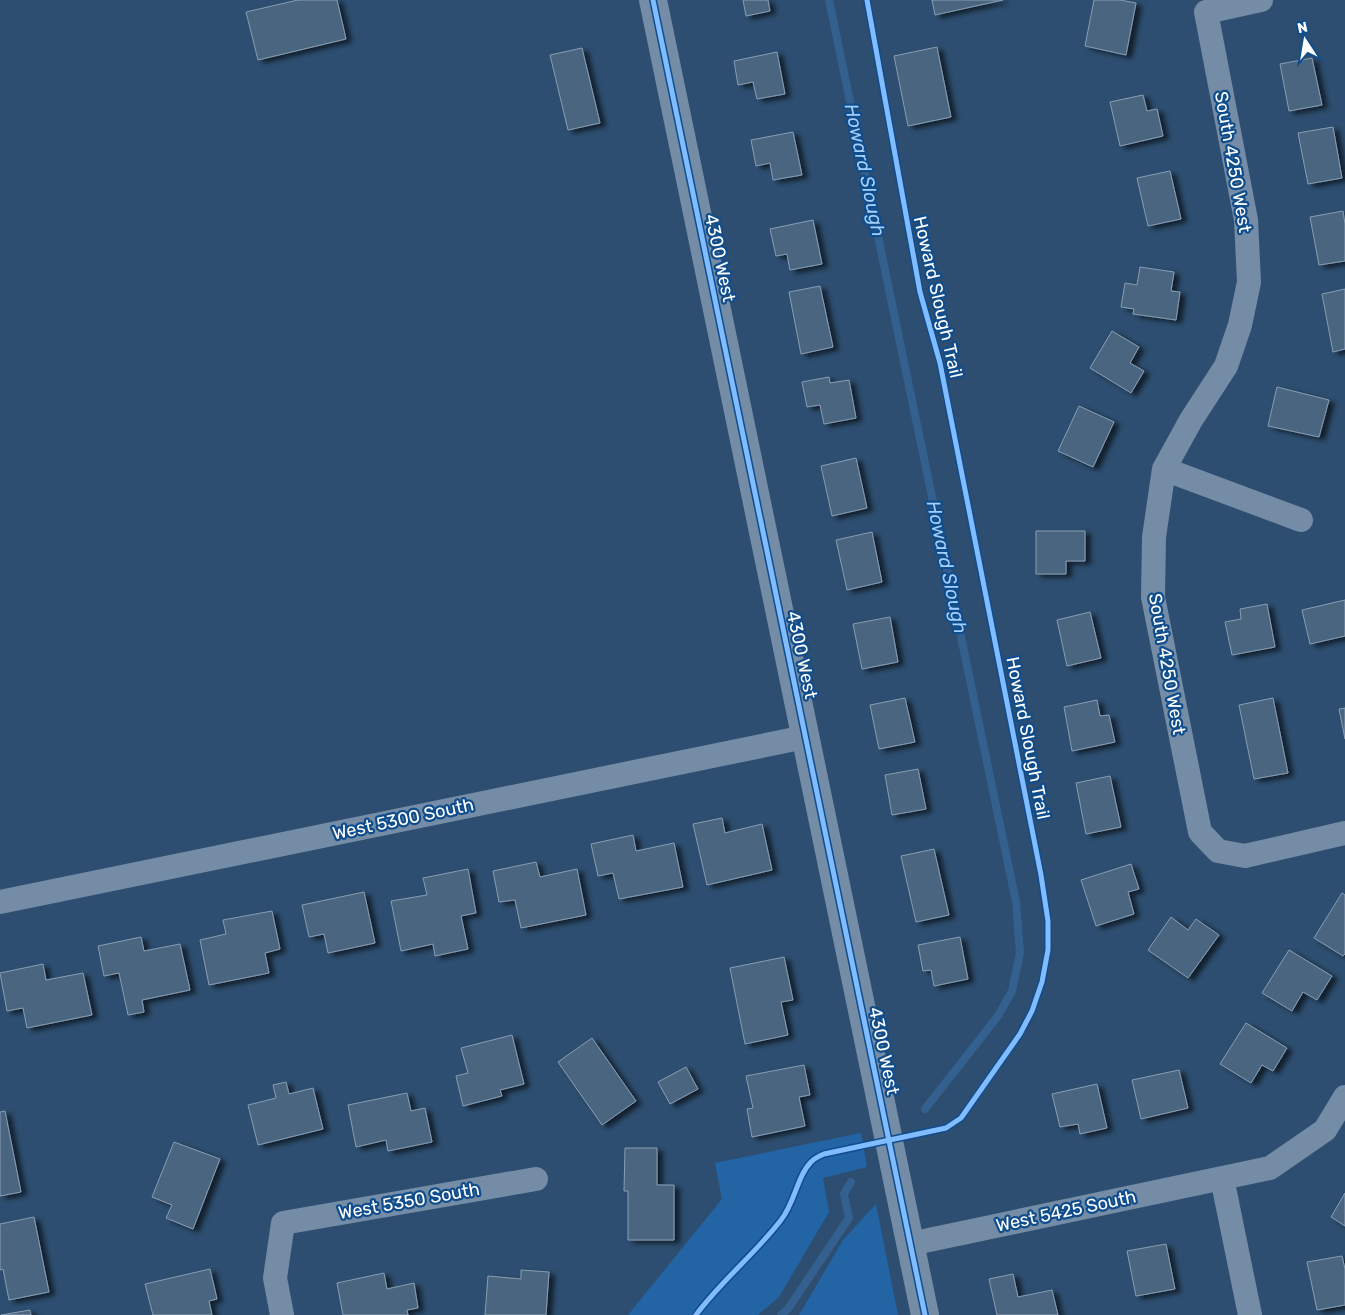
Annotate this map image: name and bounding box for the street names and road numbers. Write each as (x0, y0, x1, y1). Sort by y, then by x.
street label: South 4250 West (1210, 90, 1256, 234)
street label: 4300 West (700, 212, 740, 304)
street label: Howard Slough Trail (909, 214, 967, 380)
street label: South 4250 West (1144, 592, 1190, 736)
street label: 4300 West (782, 609, 822, 701)
street label: Howard Slough Trail (1001, 655, 1055, 821)
street label: West 5300 South (330, 793, 476, 845)
street label: 4300 West (864, 1005, 904, 1097)
street label: West 5350 South (337, 1178, 481, 1224)
street label: West 5425 South (994, 1185, 1138, 1237)

